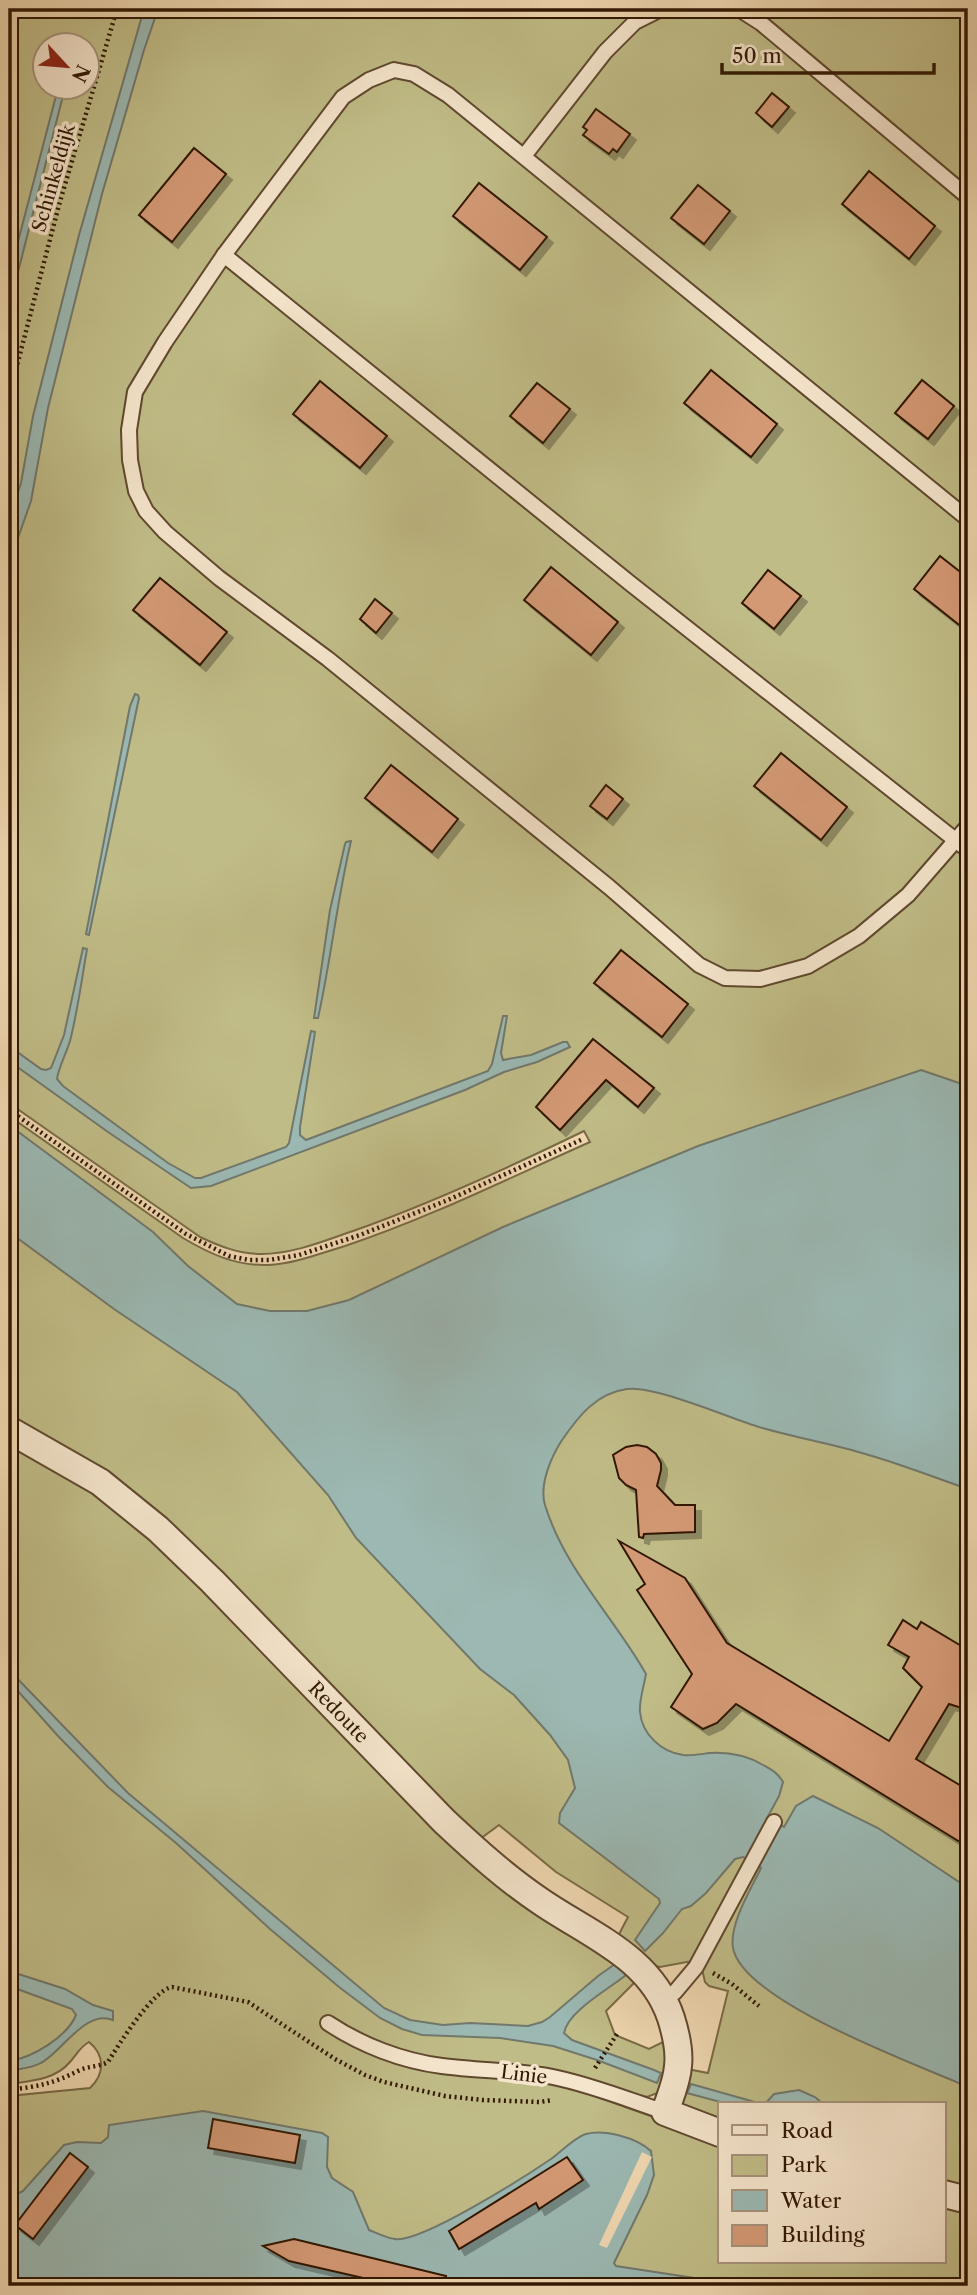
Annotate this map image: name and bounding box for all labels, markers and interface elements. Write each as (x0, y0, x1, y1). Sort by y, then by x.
north arrow (32, 32, 102, 102)
scale bar (722, 32, 933, 76)
text: 50 m (732, 43, 782, 68)
text: N (67, 61, 95, 86)
street label: Schinkeldijk (27, 121, 80, 235)
street label: Redoute (304, 1677, 374, 1748)
street label: Linie (499, 2060, 548, 2089)
legend (718, 2102, 946, 2264)
text: Road (781, 2118, 833, 2143)
text: Park (781, 2152, 827, 2177)
text: Water (780, 2188, 841, 2213)
text: Building (781, 2222, 866, 2247)

